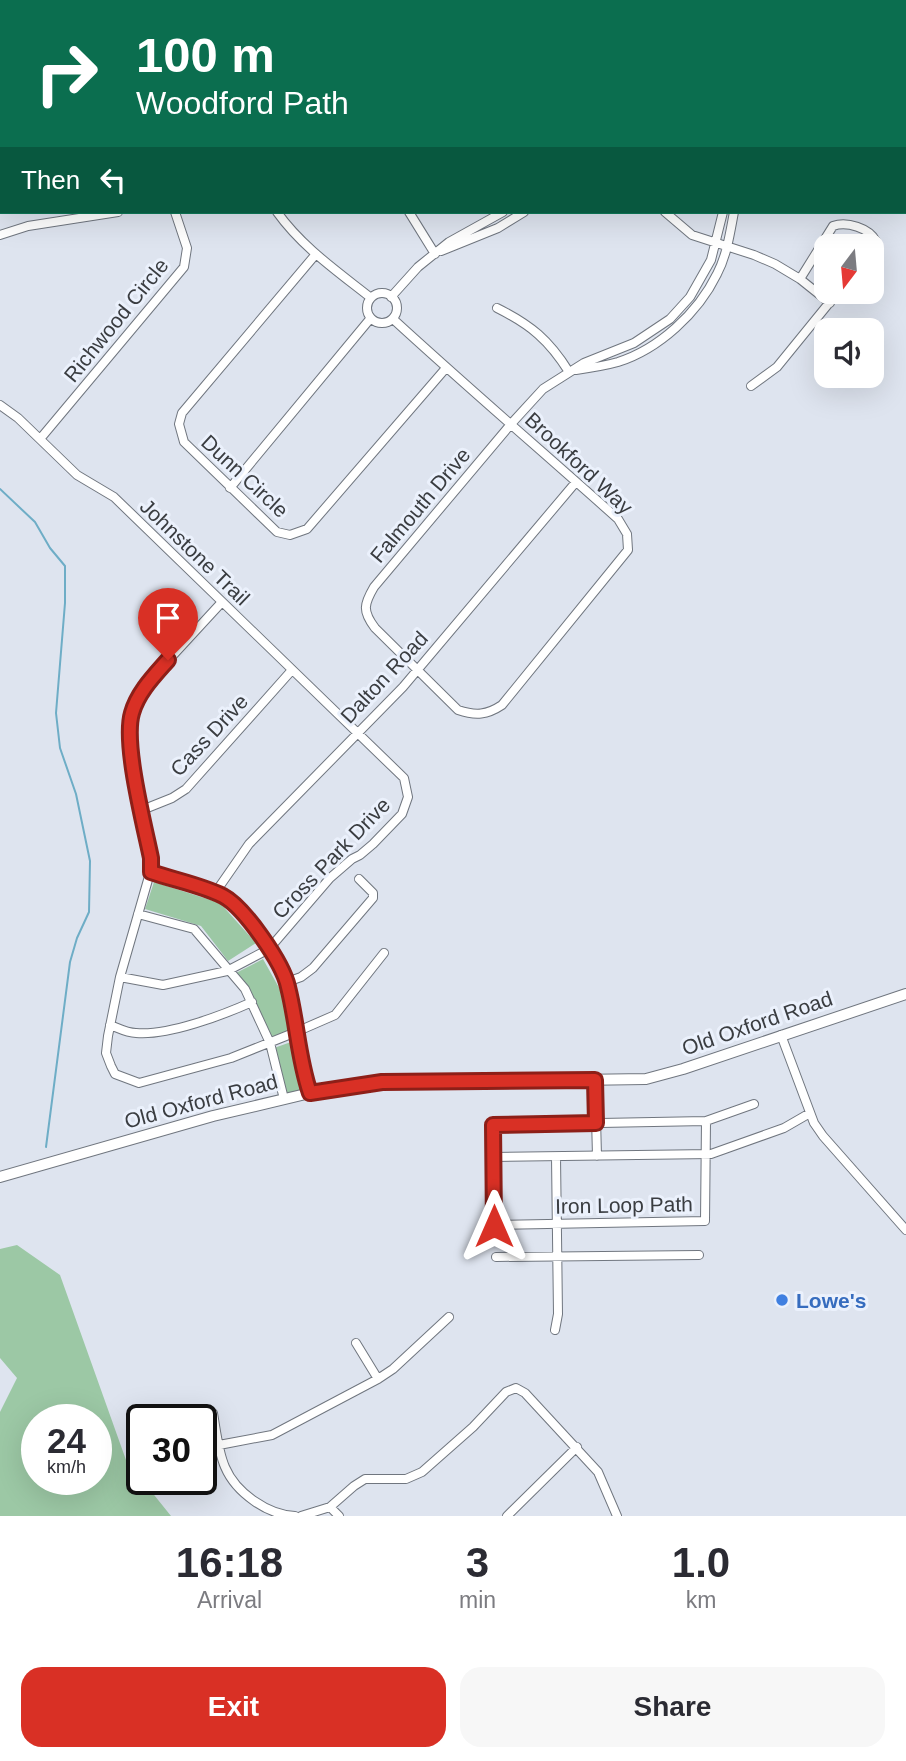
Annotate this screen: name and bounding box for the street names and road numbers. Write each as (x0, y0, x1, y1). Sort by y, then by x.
street label: Richwood Circle (59, 254, 173, 386)
street label: Brookford Way (521, 407, 638, 519)
street label: Dunn Circle (197, 430, 293, 522)
street label: Falmouth Drive (365, 443, 475, 567)
street label: Johnstone Trail (136, 494, 254, 610)
street label: Dalton Road (336, 626, 432, 728)
street label: Cass Drive (166, 690, 252, 780)
street label: Cross Park Drive (268, 793, 394, 923)
street label: Old Oxford Road (679, 986, 835, 1060)
street label: Old Oxford Road (122, 1069, 280, 1133)
street label: Iron Loop Path (555, 1192, 693, 1218)

